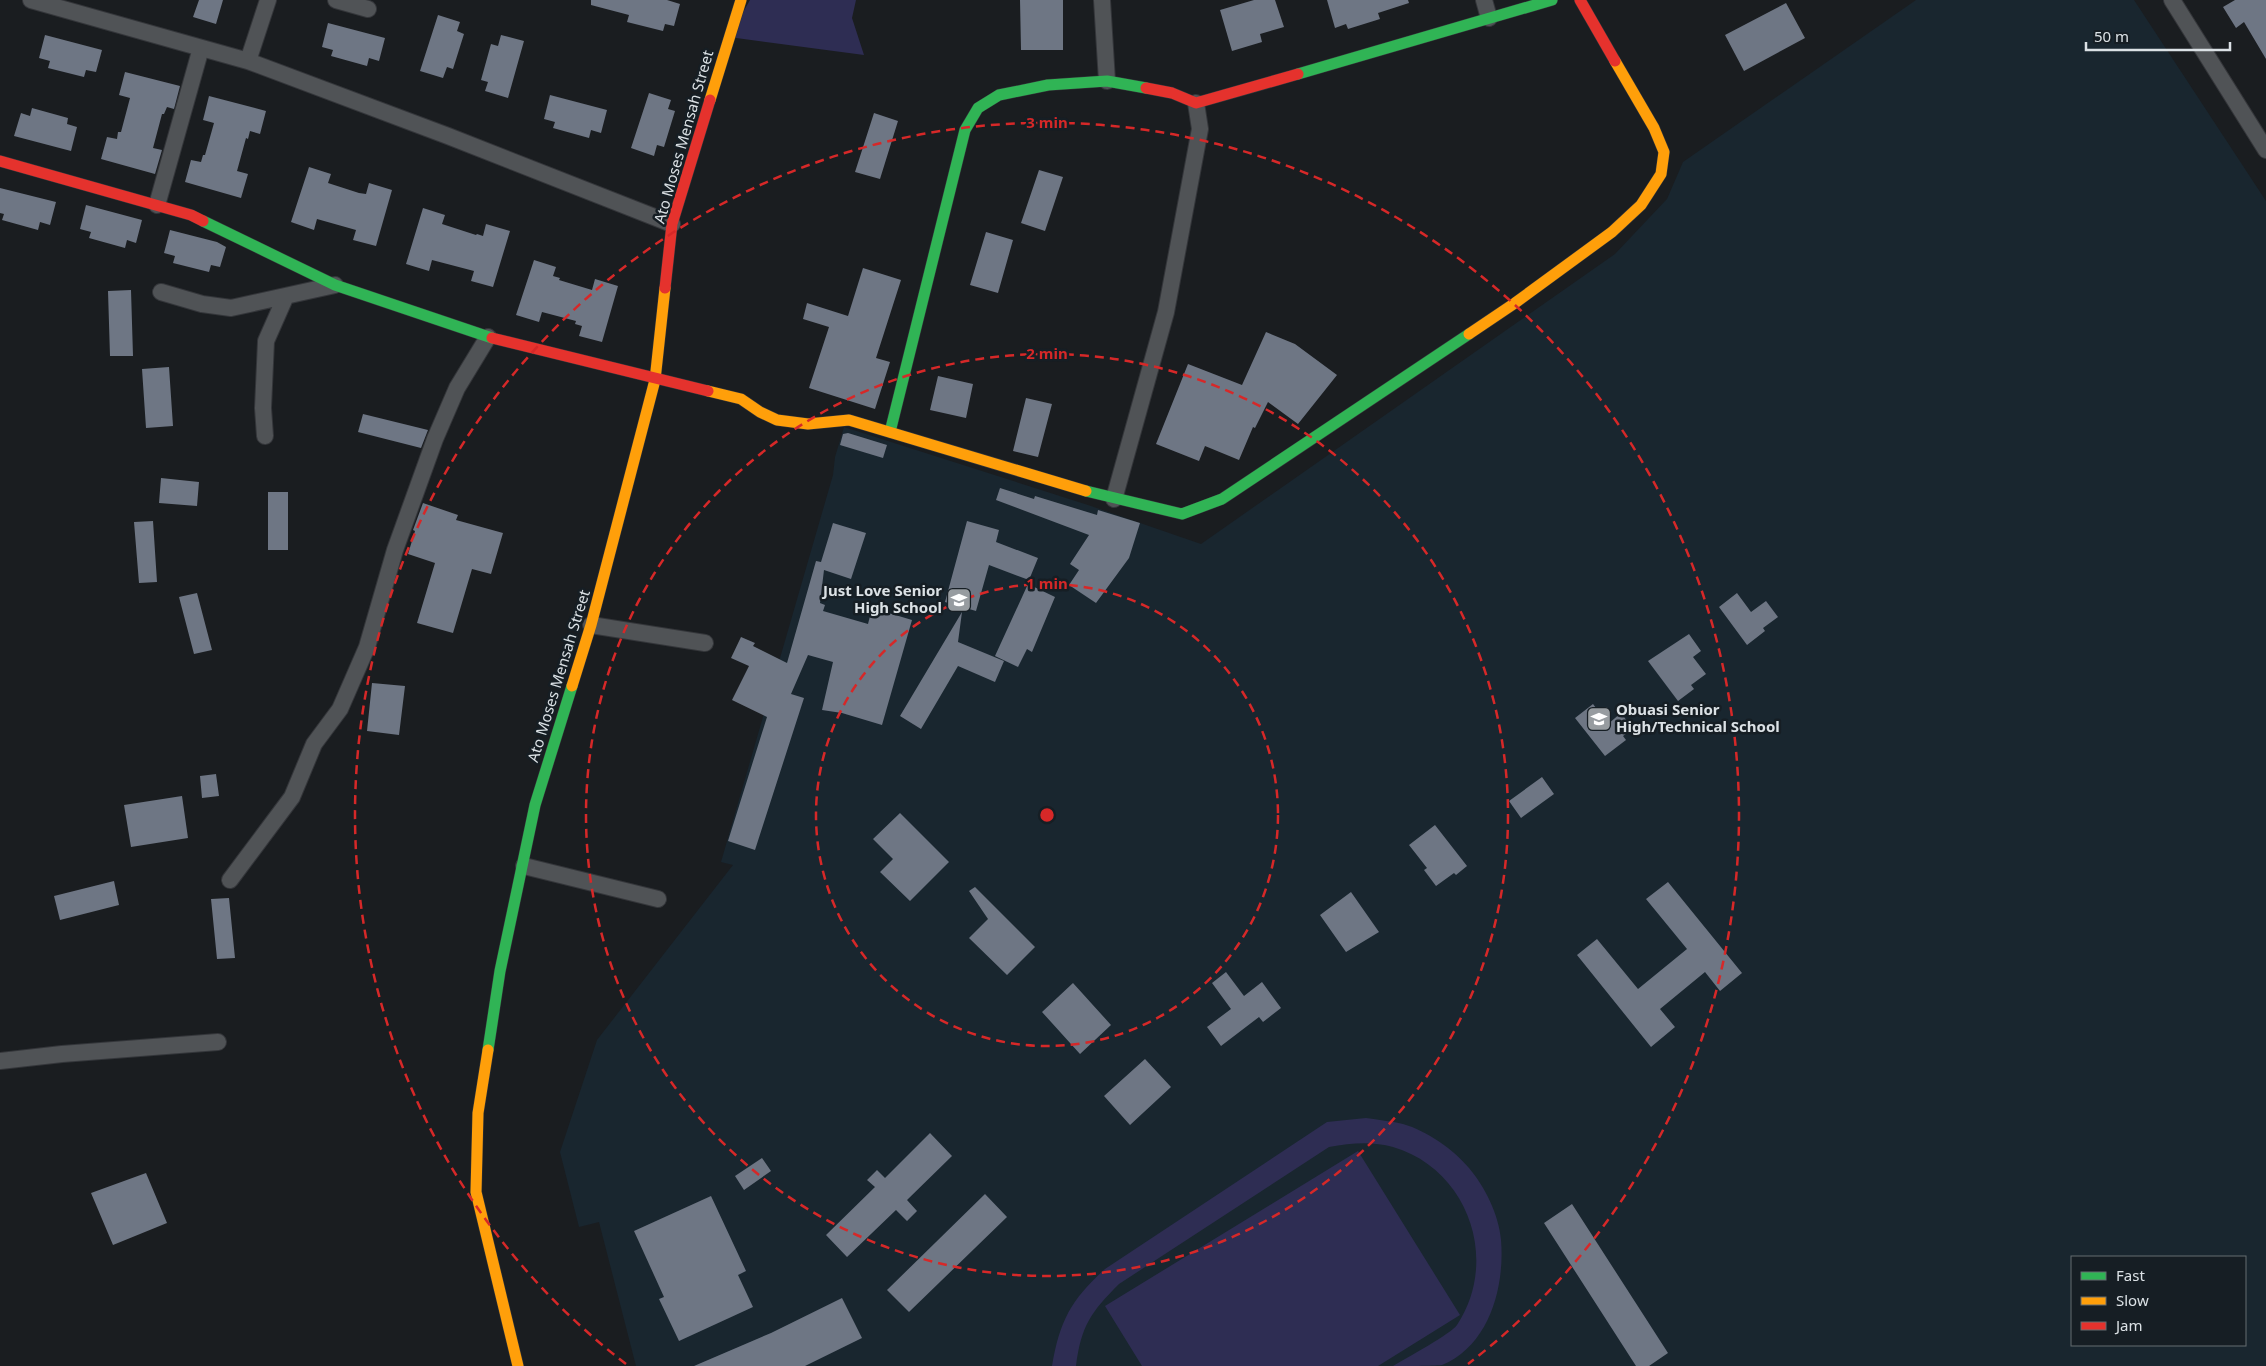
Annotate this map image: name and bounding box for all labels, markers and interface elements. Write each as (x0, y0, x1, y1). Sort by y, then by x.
scale bar (2086, 20, 2230, 52)
text: 50 m (2094, 26, 2129, 46)
street label: Ato Moses Mensah Street (649, 47, 718, 226)
text: 3 min (1026, 112, 1068, 132)
text: 2 min (1026, 343, 1068, 363)
text: 1 min (1026, 573, 1068, 593)
place label: Just Love Senior High School (821, 580, 942, 617)
street label: Ato Moses Mensah Street (522, 586, 594, 764)
school or university icon: Just Love Senior High School (946, 587, 972, 613)
place label: Obuasi Senior High/Technical School (1616, 699, 1780, 736)
school or university icon: Obuasi Senior High/Technical School (1586, 706, 1612, 732)
centre of rings (1038, 806, 1056, 824)
legend (2071, 1256, 2246, 1346)
text: Fast (2116, 1265, 2145, 1285)
text: Slow (2116, 1290, 2149, 1310)
text: Jam (2114, 1315, 2143, 1335)

